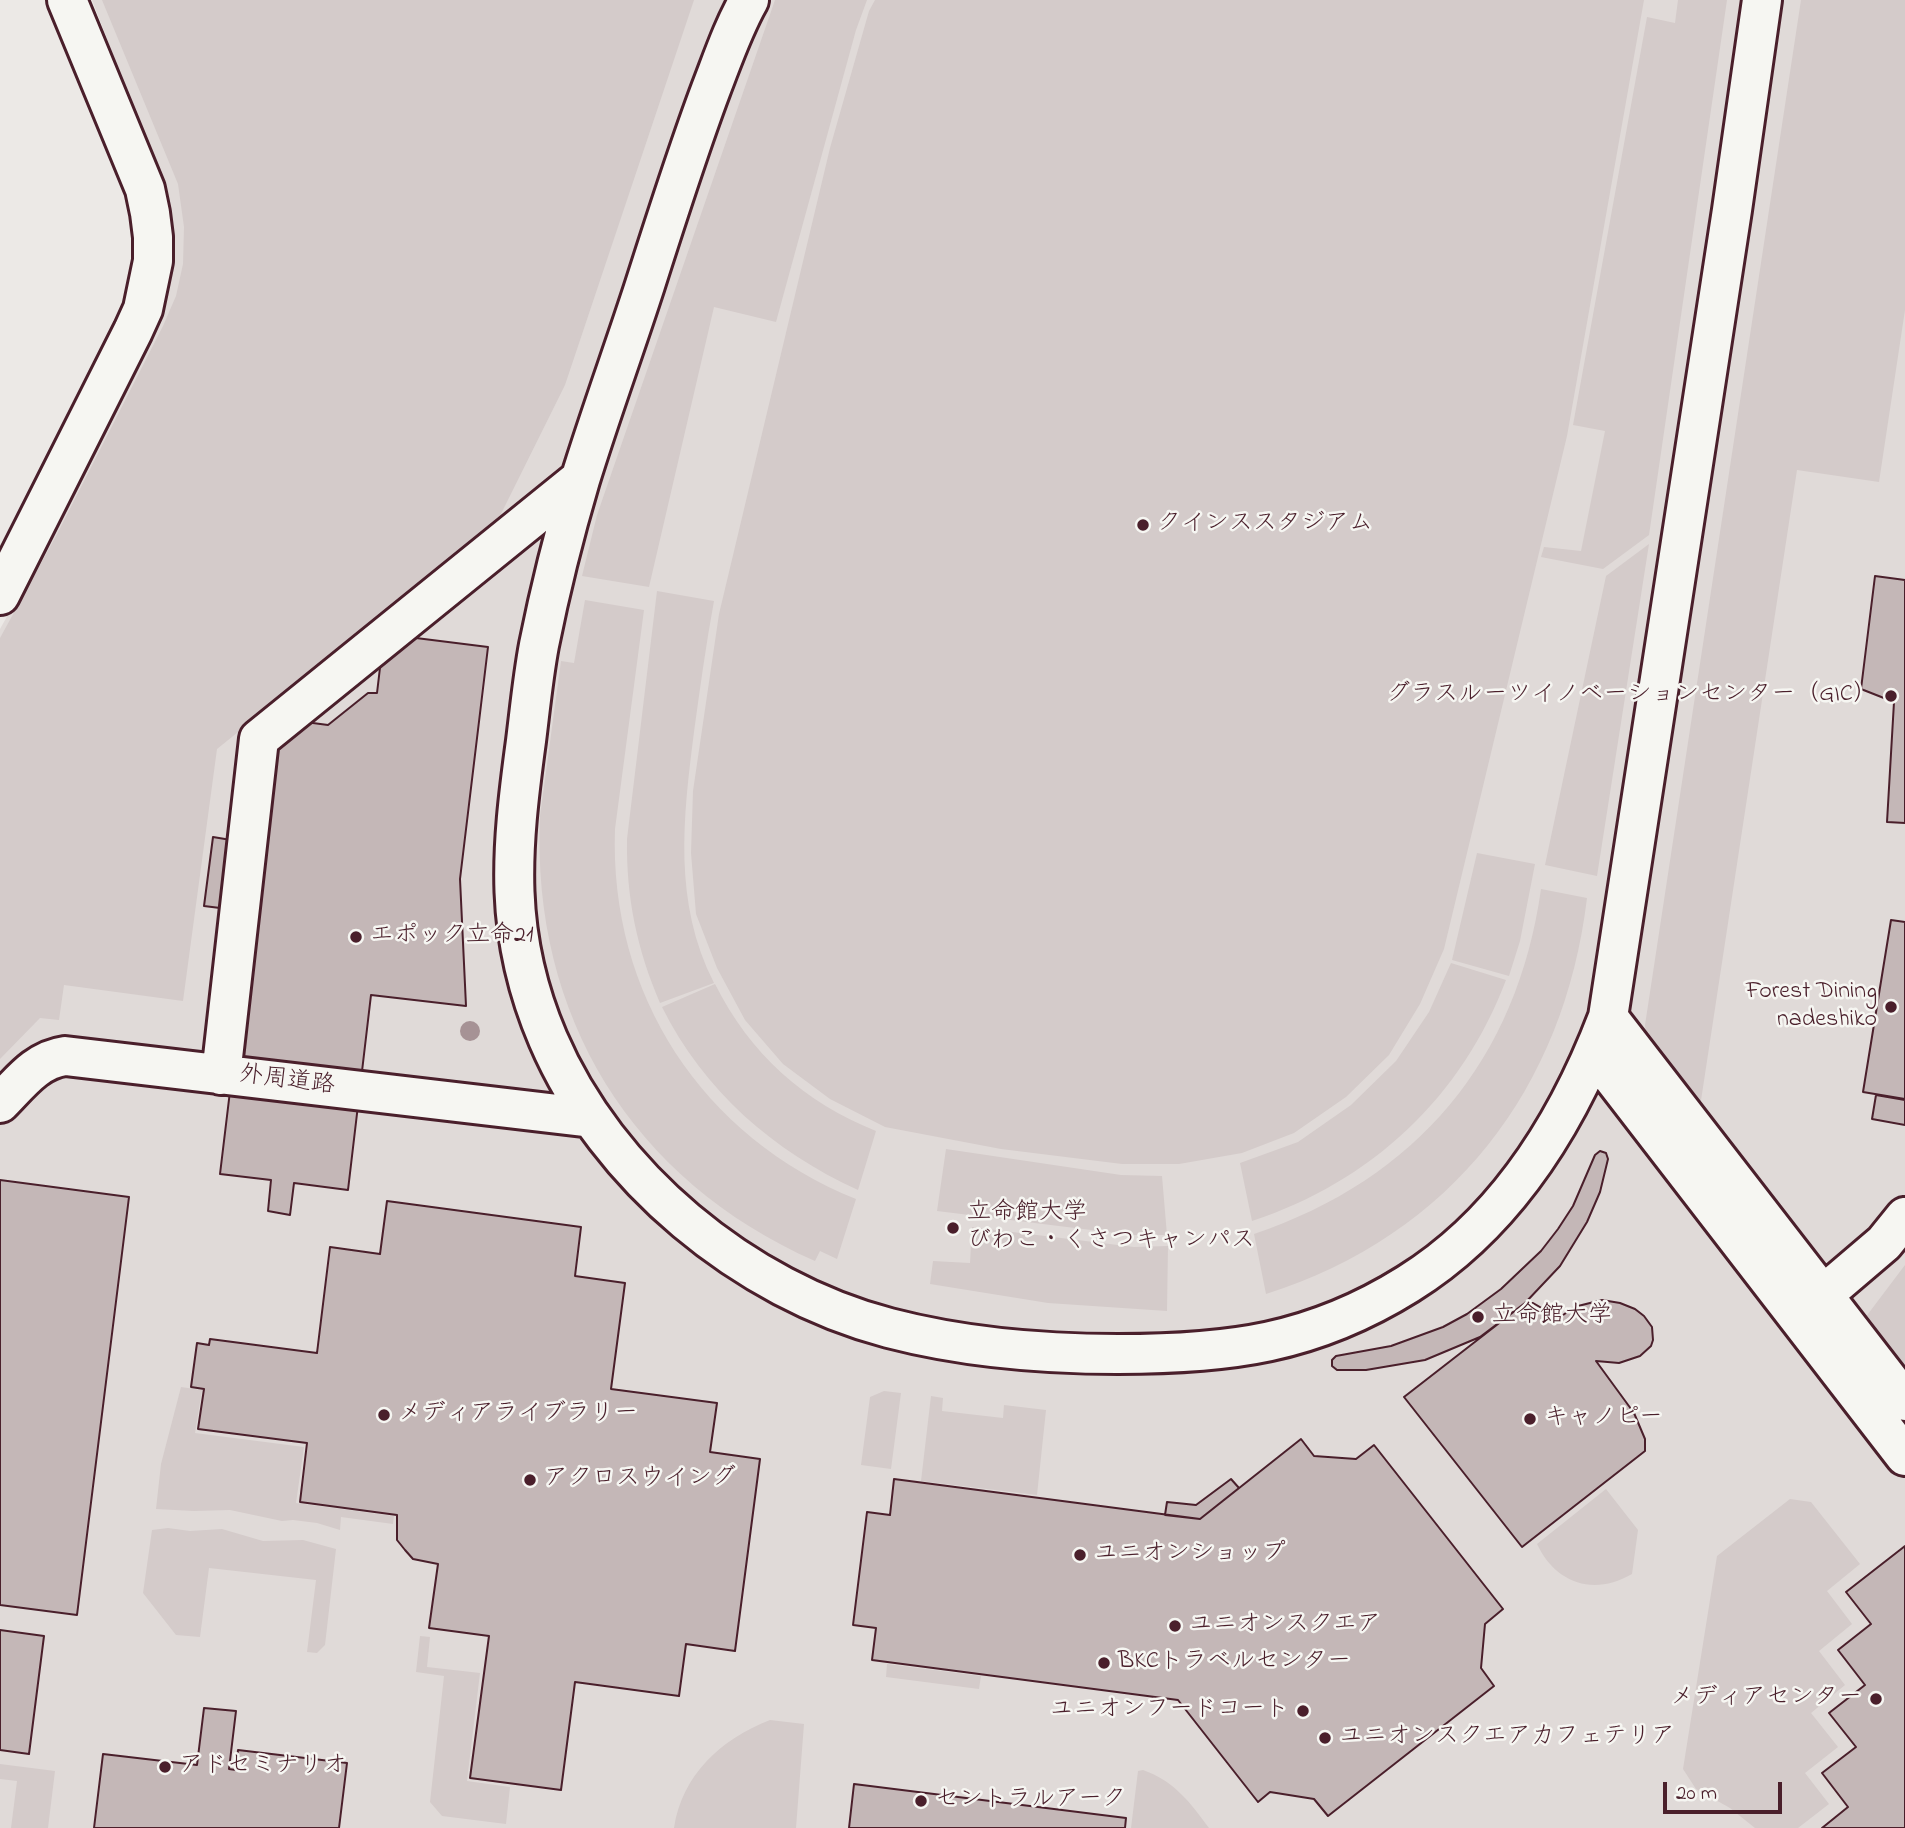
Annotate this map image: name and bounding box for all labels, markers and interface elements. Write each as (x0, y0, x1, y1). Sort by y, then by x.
place label: クインススタジアム (1157, 511, 1373, 539)
marker: クインススタジアム (1135, 517, 1151, 533)
place label: グラスルーツイノベーションセンター（GIC） (1386, 682, 1877, 710)
marker: グラスルーツイノベーションセンター（GIC） (1883, 688, 1899, 704)
place label: エポック立命21 (370, 923, 534, 951)
marker: エポック立命21 (348, 929, 364, 945)
place label: Forest Dining nadeshiko (1746, 979, 1877, 1035)
marker: Forest Dining nadeshiko (1883, 999, 1899, 1015)
street label: 外周道路 (238, 1062, 336, 1102)
place label: 立命館大学 びわこ・くさつキャンパス (967, 1200, 1255, 1256)
marker: 立命館大学 びわこ・くさつキャンパス (945, 1220, 961, 1236)
place label: 立命館大学 (1492, 1303, 1612, 1331)
marker: 立命館大学 (1470, 1309, 1486, 1325)
place label: メディアライブラリー (398, 1401, 638, 1429)
place label: キャノピー (1544, 1405, 1663, 1433)
marker: メディアライブラリー (376, 1407, 392, 1423)
marker: キャノピー (1522, 1411, 1538, 1427)
place label: アクロスウイング (544, 1466, 736, 1494)
marker: アクロスウイング (522, 1472, 538, 1488)
place label: ユニオンショップ (1094, 1541, 1286, 1569)
marker: ユニオンショップ (1072, 1547, 1088, 1563)
place label: ユニオンスクエア (1189, 1612, 1381, 1640)
marker: ユニオンスクエア (1167, 1618, 1183, 1634)
place label: BKCトラベルセンター (1118, 1649, 1351, 1677)
marker: BKCトラベルセンター (1096, 1655, 1112, 1671)
place label: メディアセンター (1670, 1685, 1862, 1713)
marker: メディアセンター (1868, 1691, 1884, 1707)
place label: ユニオンフードコート (1049, 1697, 1289, 1725)
marker: ユニオンフードコート (1295, 1703, 1311, 1719)
place label: ユニオンスクエアカフェテリア (1339, 1724, 1675, 1752)
marker: ユニオンスクエアカフェテリア (1317, 1730, 1333, 1746)
place label: アドセミナリオ (179, 1753, 347, 1781)
marker: アドセミナリオ (157, 1759, 173, 1775)
scale bar (1667, 1769, 1786, 1813)
text: 20 m (1676, 1779, 1717, 1809)
place label: セントラルアーク (935, 1787, 1126, 1815)
marker: セントラルアーク (913, 1793, 929, 1809)

